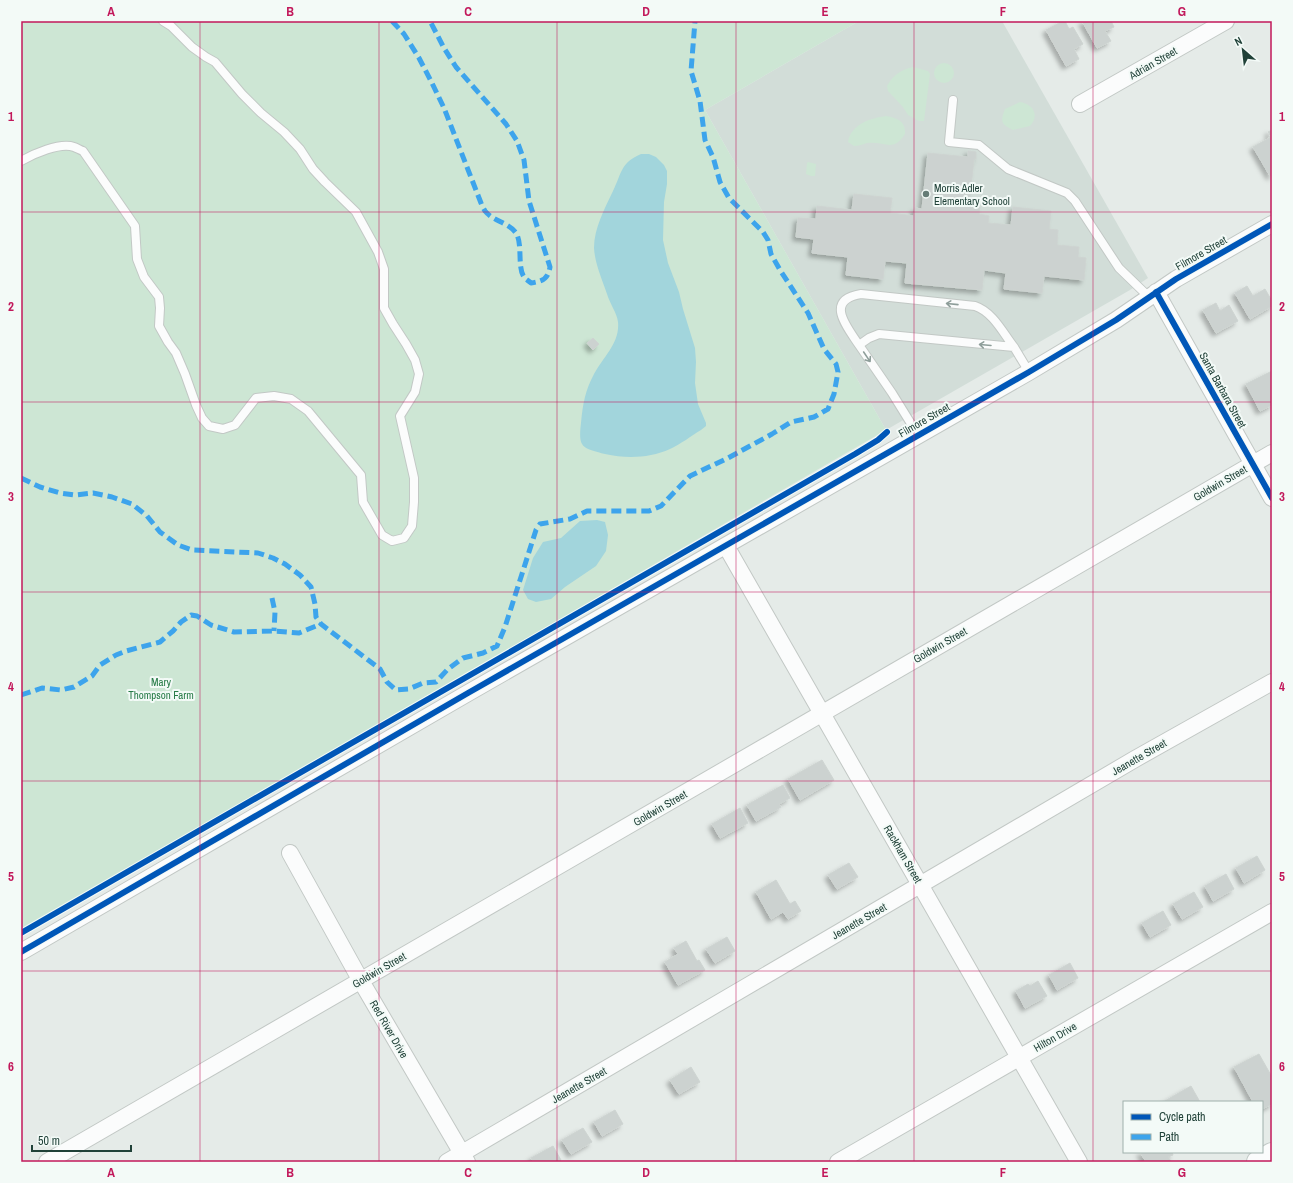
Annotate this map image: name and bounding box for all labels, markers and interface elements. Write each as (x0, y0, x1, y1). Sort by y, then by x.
text: A (107, 3, 115, 20)
text: B (286, 3, 294, 20)
text: C (464, 3, 472, 20)
text: D (642, 3, 650, 20)
text: E (821, 3, 829, 20)
text: F (1000, 3, 1007, 20)
text: G (1178, 3, 1186, 20)
north arrow (1223, 30, 1263, 70)
text: N (1232, 33, 1244, 49)
street label: Adrian Street (1126, 43, 1180, 83)
text: 1 (8, 108, 14, 125)
text: 1 (1279, 108, 1285, 125)
place label: Morris Adler Elementary School (934, 181, 1010, 208)
marker: Morris Adler Elementary School (921, 189, 931, 199)
street label: Filmore Street (1173, 232, 1230, 273)
text: 2 (8, 298, 14, 315)
text: 2 (1279, 298, 1285, 315)
one-way arrow (946, 300, 959, 307)
one-way arrow (979, 341, 992, 348)
street label: Santa Barbara Street (1196, 350, 1250, 431)
one-way arrow (863, 351, 871, 362)
street label: Filmore Street (896, 399, 953, 440)
street label: Goldwin Street (1191, 462, 1250, 504)
text: 3 (8, 488, 14, 505)
text: 3 (1279, 488, 1285, 505)
street label: Goldwin Street (911, 624, 970, 666)
park label: Mary Thompson Farm (128, 675, 194, 702)
text: 4 (8, 678, 14, 695)
text: 4 (1279, 678, 1285, 695)
street label: Jeanette Street (1109, 735, 1169, 778)
street label: Goldwin Street (631, 787, 690, 829)
street label: Rackham Street (881, 822, 925, 886)
text: 5 (8, 868, 14, 885)
text: 5 (1279, 868, 1285, 885)
street label: Jeanette Street (829, 899, 889, 942)
street label: Goldwin Street (350, 949, 409, 991)
street label: Red River Drive (367, 997, 411, 1061)
street label: Hilton Drive (1031, 1019, 1079, 1055)
text: 6 (8, 1058, 14, 1075)
text: 6 (1279, 1058, 1285, 1075)
street label: Jeanette Street (549, 1063, 609, 1106)
legend (1123, 1101, 1263, 1153)
text: Cycle path (1159, 1109, 1206, 1125)
scale bar (32, 1127, 131, 1153)
text: Path (1159, 1129, 1179, 1145)
text: 50 m (38, 1133, 60, 1149)
text: A (107, 1164, 115, 1181)
text: B (286, 1164, 294, 1181)
text: C (464, 1164, 472, 1181)
text: D (642, 1164, 650, 1181)
text: E (821, 1164, 829, 1181)
text: F (1000, 1164, 1007, 1181)
text: G (1178, 1164, 1186, 1181)

